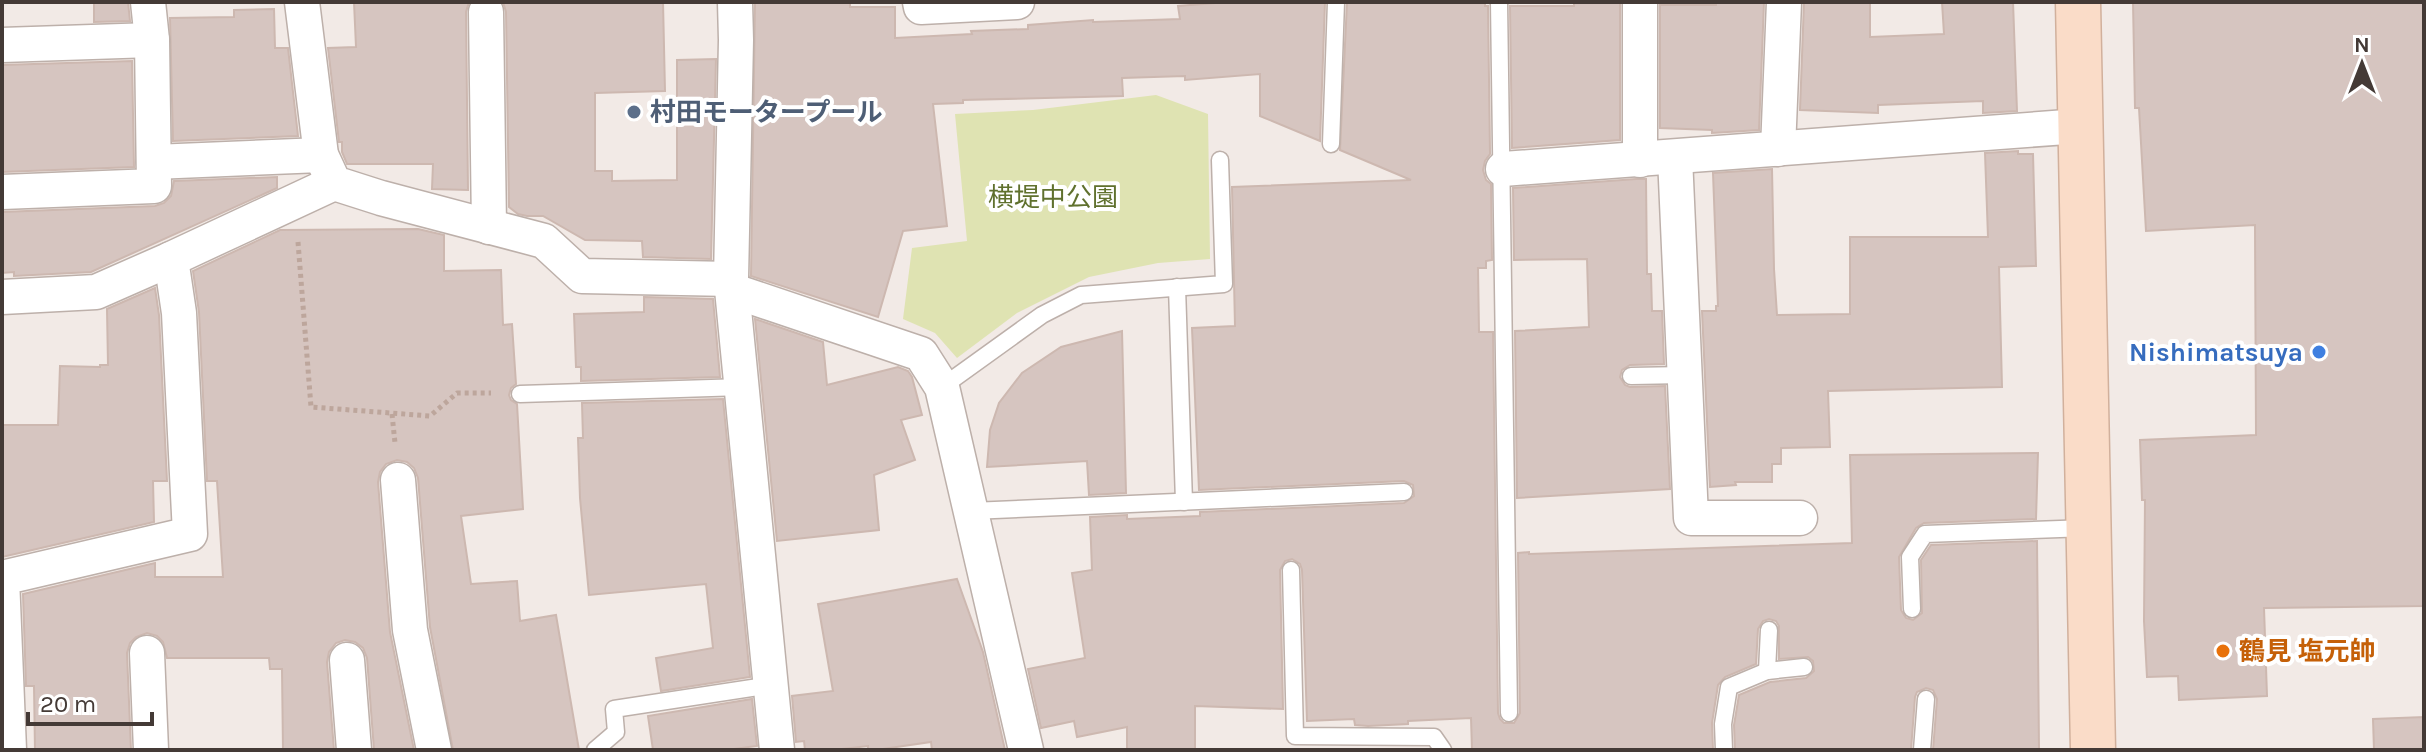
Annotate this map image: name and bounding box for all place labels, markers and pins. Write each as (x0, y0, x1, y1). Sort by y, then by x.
place label: 村田モータープール (650, 97, 882, 128)
marker: 村田モータープール (625, 103, 643, 121)
place label: Nishimatsuya (2129, 337, 2303, 368)
marker: Nishimatsuya (2310, 343, 2328, 361)
place label: 鶴見 塩元帥 (2239, 636, 2376, 667)
marker: 鶴見 塩元帥 (2214, 642, 2232, 660)

